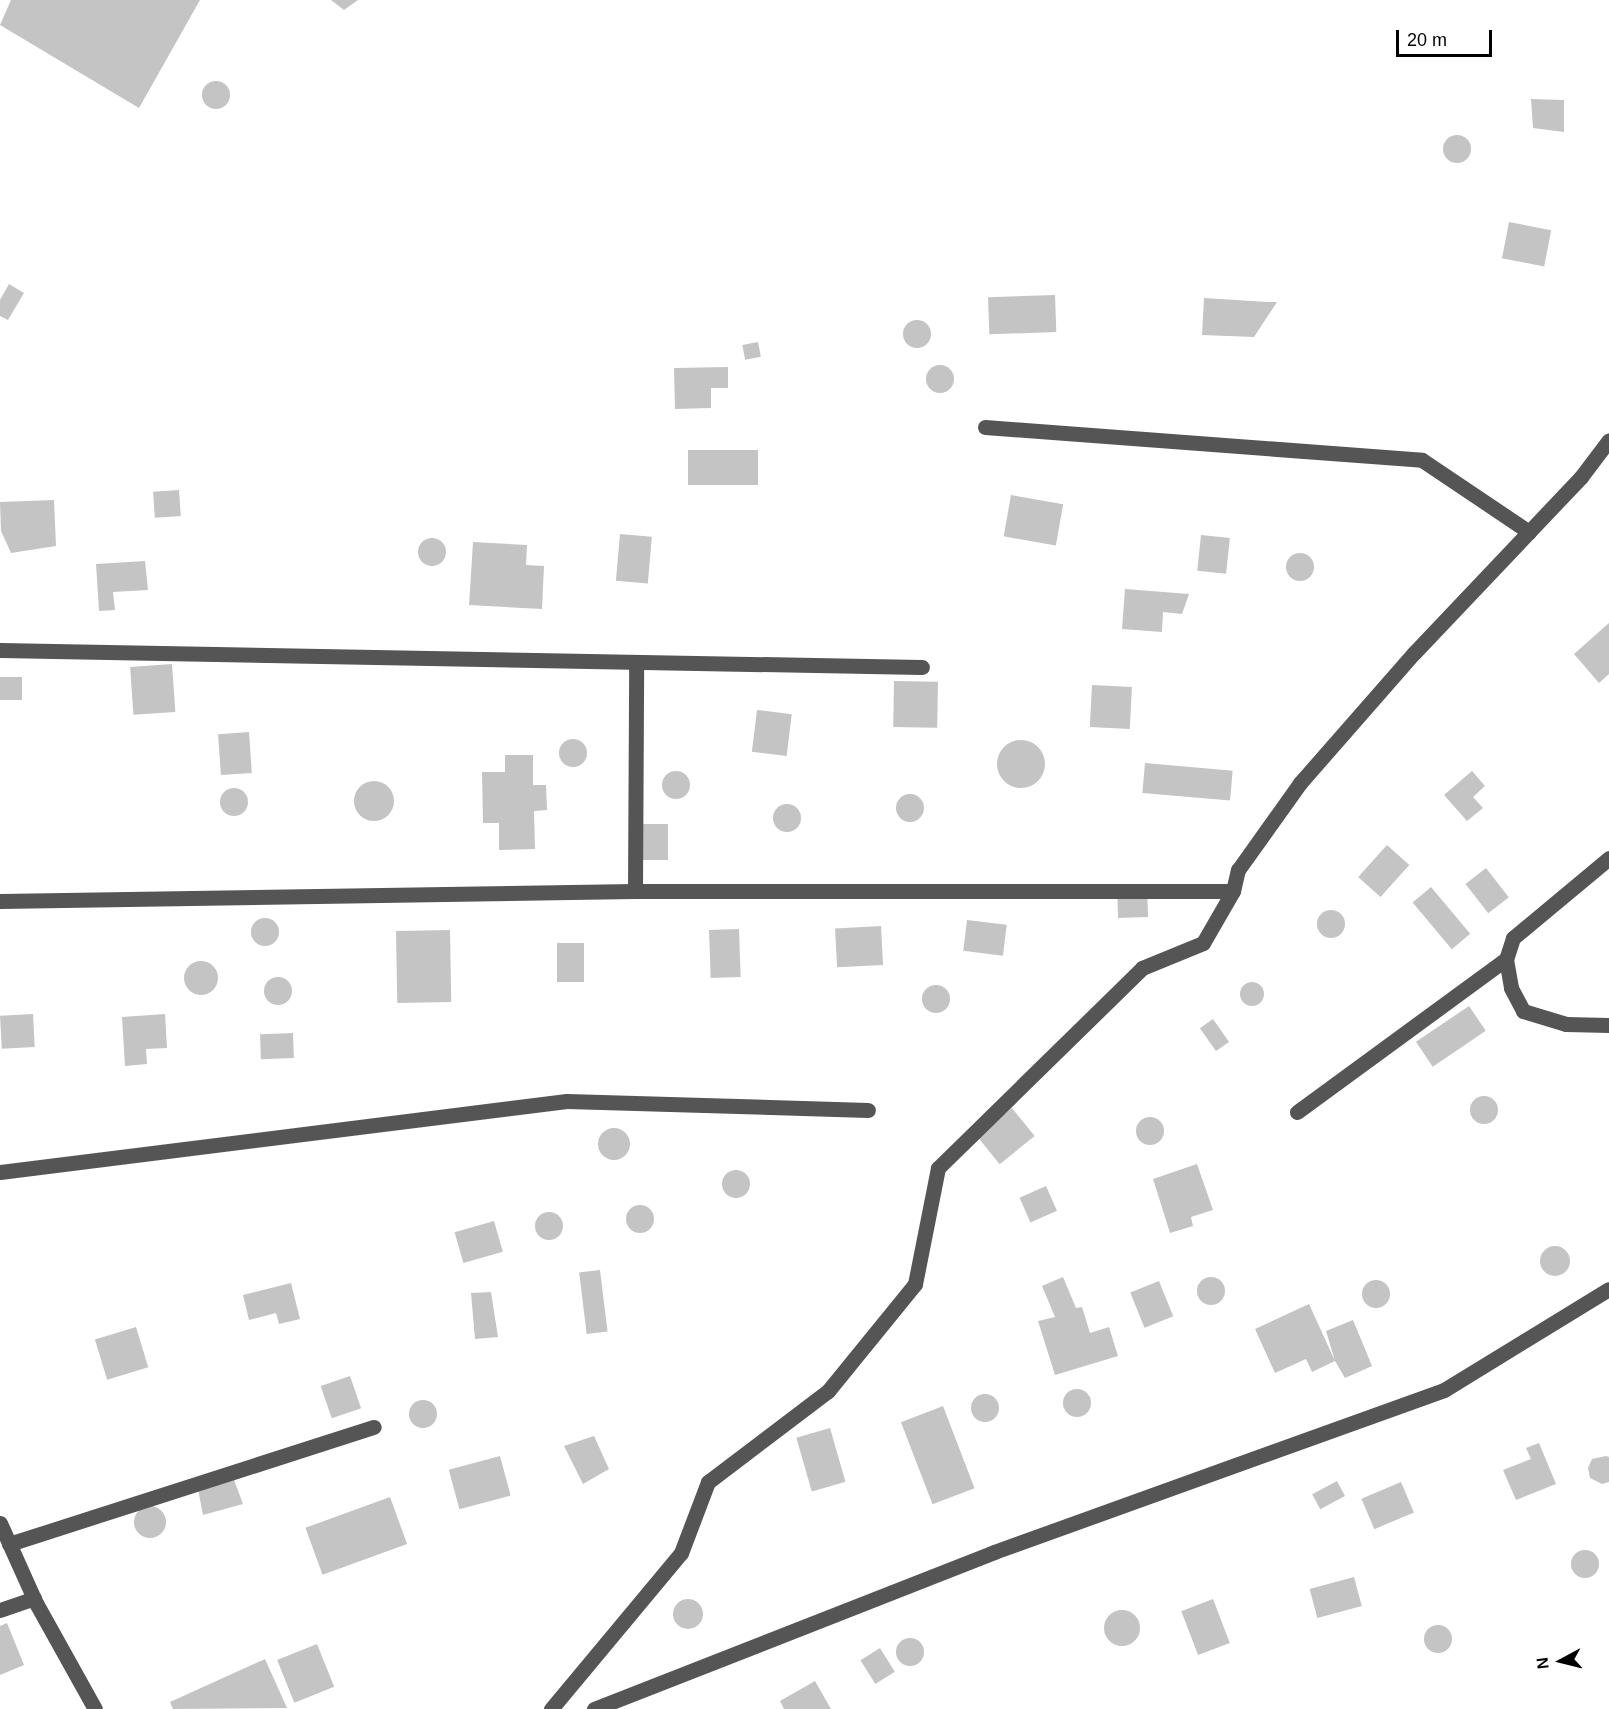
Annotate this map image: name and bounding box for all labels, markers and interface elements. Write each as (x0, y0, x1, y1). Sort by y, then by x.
scale bar (1399, 18, 1495, 56)
text: 20 m (1407, 30, 1447, 50)
north arrow (1531, 1631, 1591, 1691)
text: N (1533, 1656, 1552, 1670)

